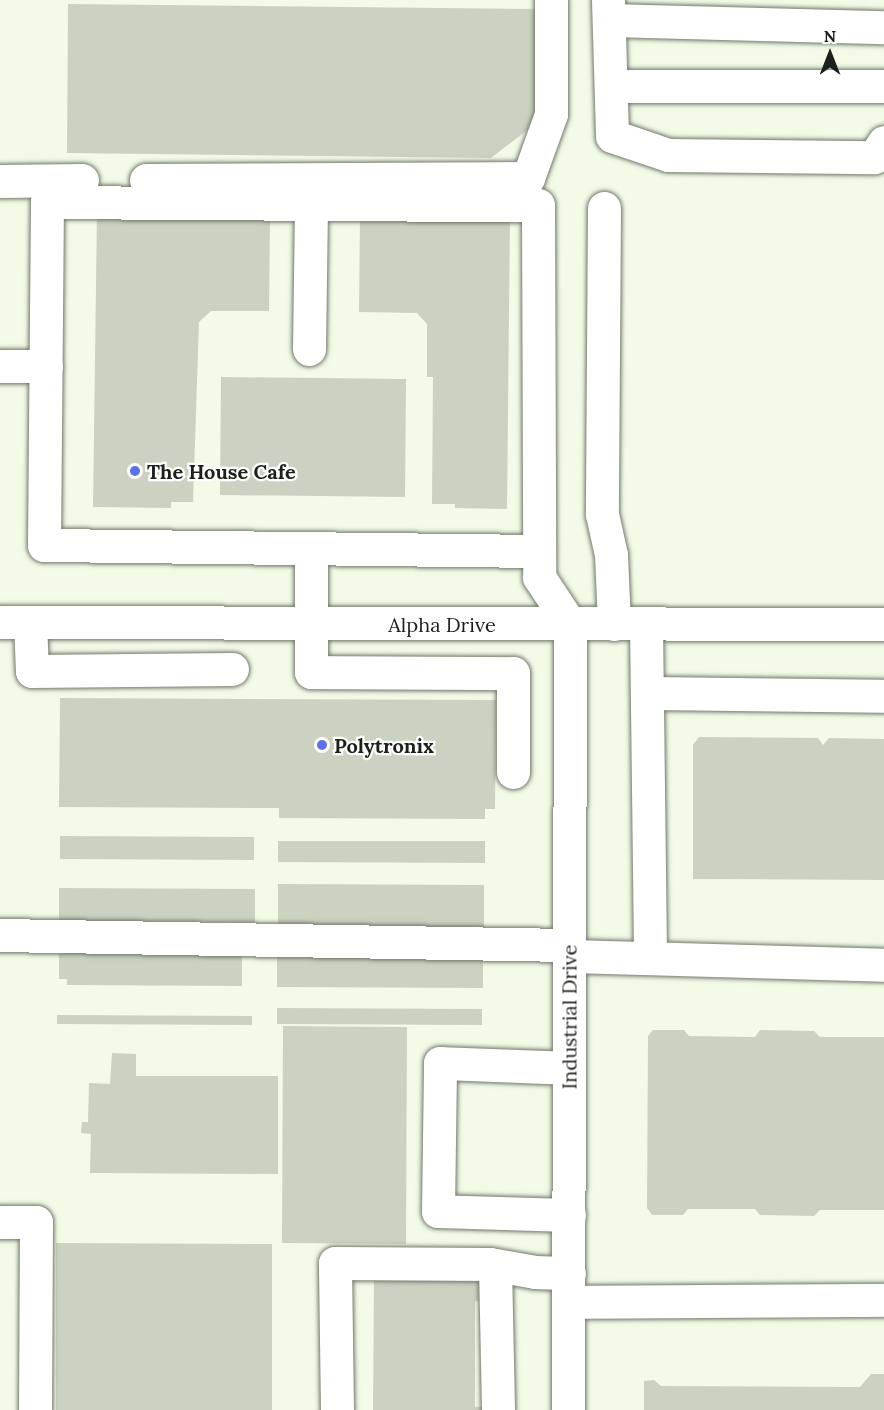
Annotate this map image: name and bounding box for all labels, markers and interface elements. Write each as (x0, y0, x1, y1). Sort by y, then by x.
north arrow (800, 24, 860, 84)
text: N (824, 26, 836, 46)
place label: The House Cafe (147, 459, 296, 483)
marker: The House Cafe (128, 464, 142, 478)
street label: Alpha Drive (388, 612, 496, 636)
place label: Polytronix (334, 733, 434, 757)
marker: Polytronix (315, 738, 329, 752)
street label: Industrial Drive (557, 945, 581, 1089)

